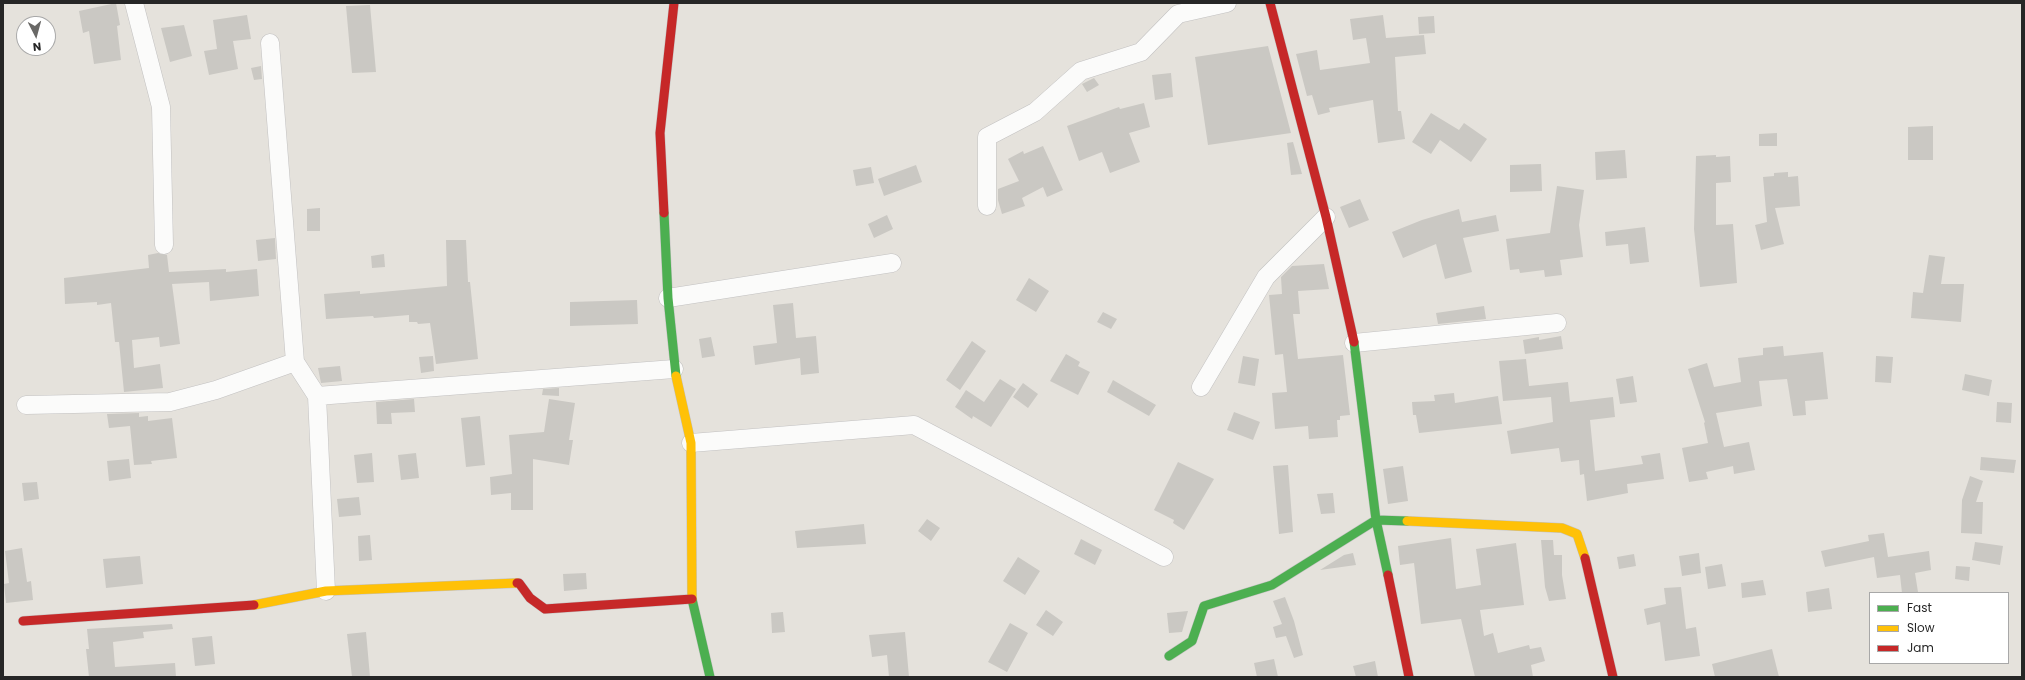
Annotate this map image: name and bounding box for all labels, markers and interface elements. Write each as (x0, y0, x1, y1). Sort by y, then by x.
north arrow (16, 16, 56, 56)
text: N (32, 39, 42, 55)
legend (1869, 592, 2009, 664)
text: Fast (1907, 599, 1932, 616)
text: Slow (1907, 619, 1935, 636)
text: Jam (1907, 639, 1934, 656)

